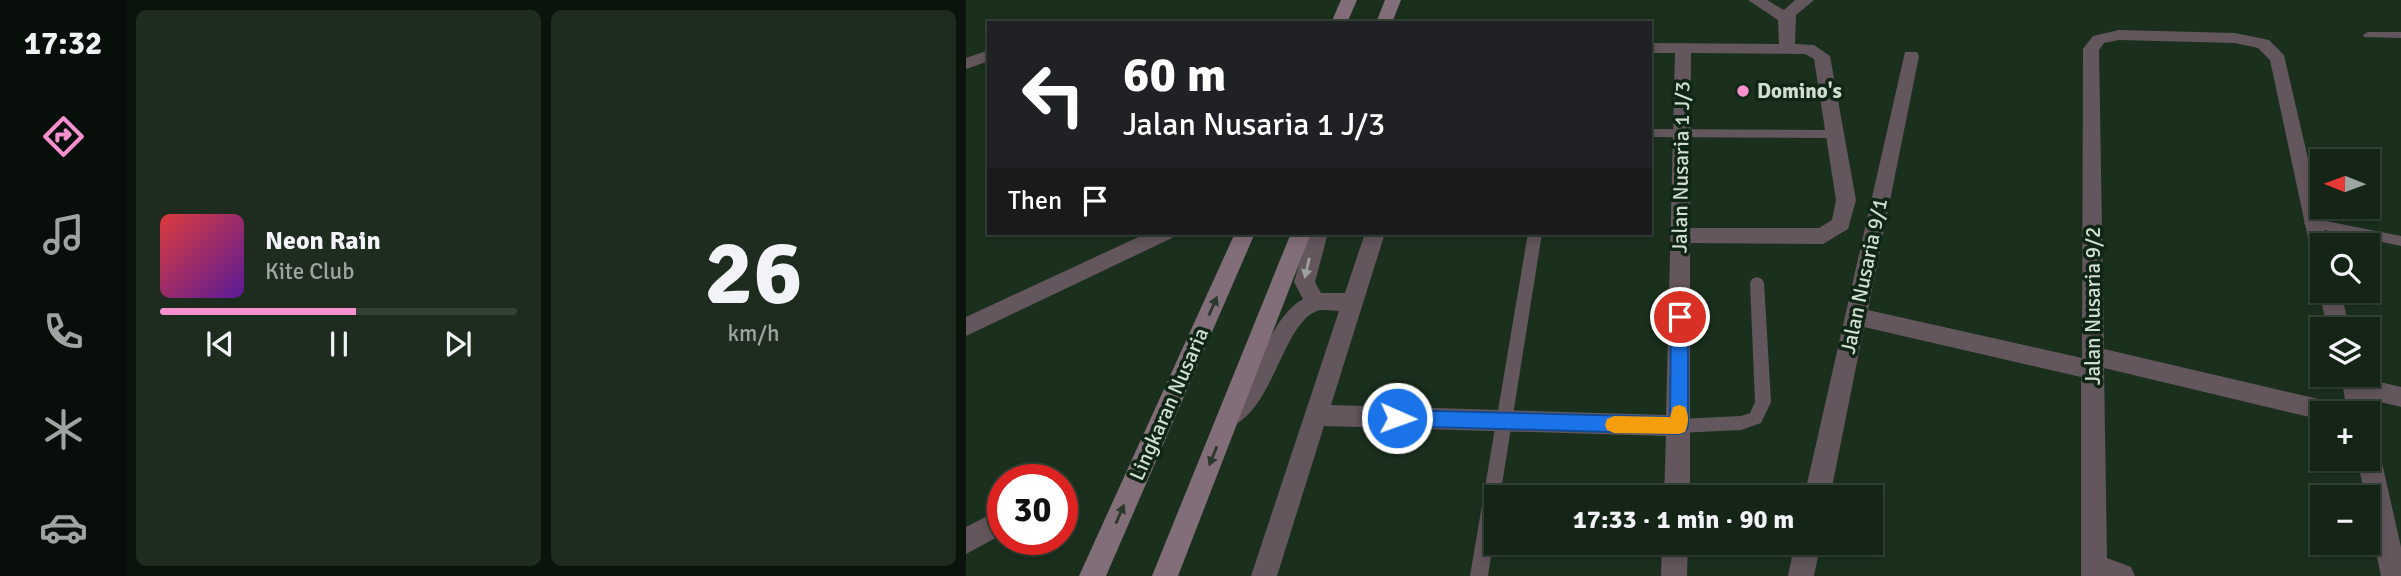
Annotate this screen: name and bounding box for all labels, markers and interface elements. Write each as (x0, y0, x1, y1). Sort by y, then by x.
text: 17:32 (24, 24, 102, 63)
text: 60 m (1123, 45, 1226, 105)
icon: left (1008, 49, 1099, 140)
place label: Domino's (1757, 78, 1842, 104)
street label: Jalan Nusaria 1 J/3 (1667, 81, 1695, 253)
marker: Domino's (1735, 83, 1751, 99)
text: Jalan Nusaria 1 J/3 (1123, 105, 1385, 144)
icon: directions (39, 112, 88, 161)
north arrow (2310, 149, 2380, 219)
map controls (2310, 149, 2380, 555)
icon: arrive (1076, 182, 1114, 220)
text: Then (1008, 185, 1062, 217)
street label: Jalan Nusaria 9/1 (1835, 196, 1893, 356)
icon: music (39, 210, 88, 259)
text: 26 (704, 217, 803, 330)
text: Neon Rain (265, 225, 381, 257)
street label: Jalan Nusaria 9/2 (2080, 227, 2106, 385)
button: search (2310, 233, 2380, 303)
text: Kite Club (265, 257, 354, 286)
one-way arrow (1302, 257, 1313, 279)
pin (1650, 287, 1710, 347)
one-way arrow (1207, 296, 1219, 316)
icon: arrive (1661, 298, 1699, 336)
icon: phone (39, 307, 88, 356)
button: layers (2310, 317, 2380, 387)
text: km/h (727, 319, 780, 348)
street label: Lingkaran Nusaria (1124, 324, 1214, 484)
icon: previous (201, 325, 239, 363)
icon: pause (320, 325, 358, 363)
icon: next (439, 325, 477, 363)
position arrow (1360, 381, 1434, 455)
button: + (2310, 401, 2380, 471)
icon: climate (39, 405, 88, 454)
one-way arrow (1207, 445, 1218, 466)
speed limit sign: 30 (987, 464, 1078, 555)
button: − (2310, 485, 2380, 555)
icon: car (39, 503, 88, 552)
one-way arrow (1114, 504, 1126, 524)
text: 17:33 · 1 min · 90 m (1573, 504, 1794, 536)

